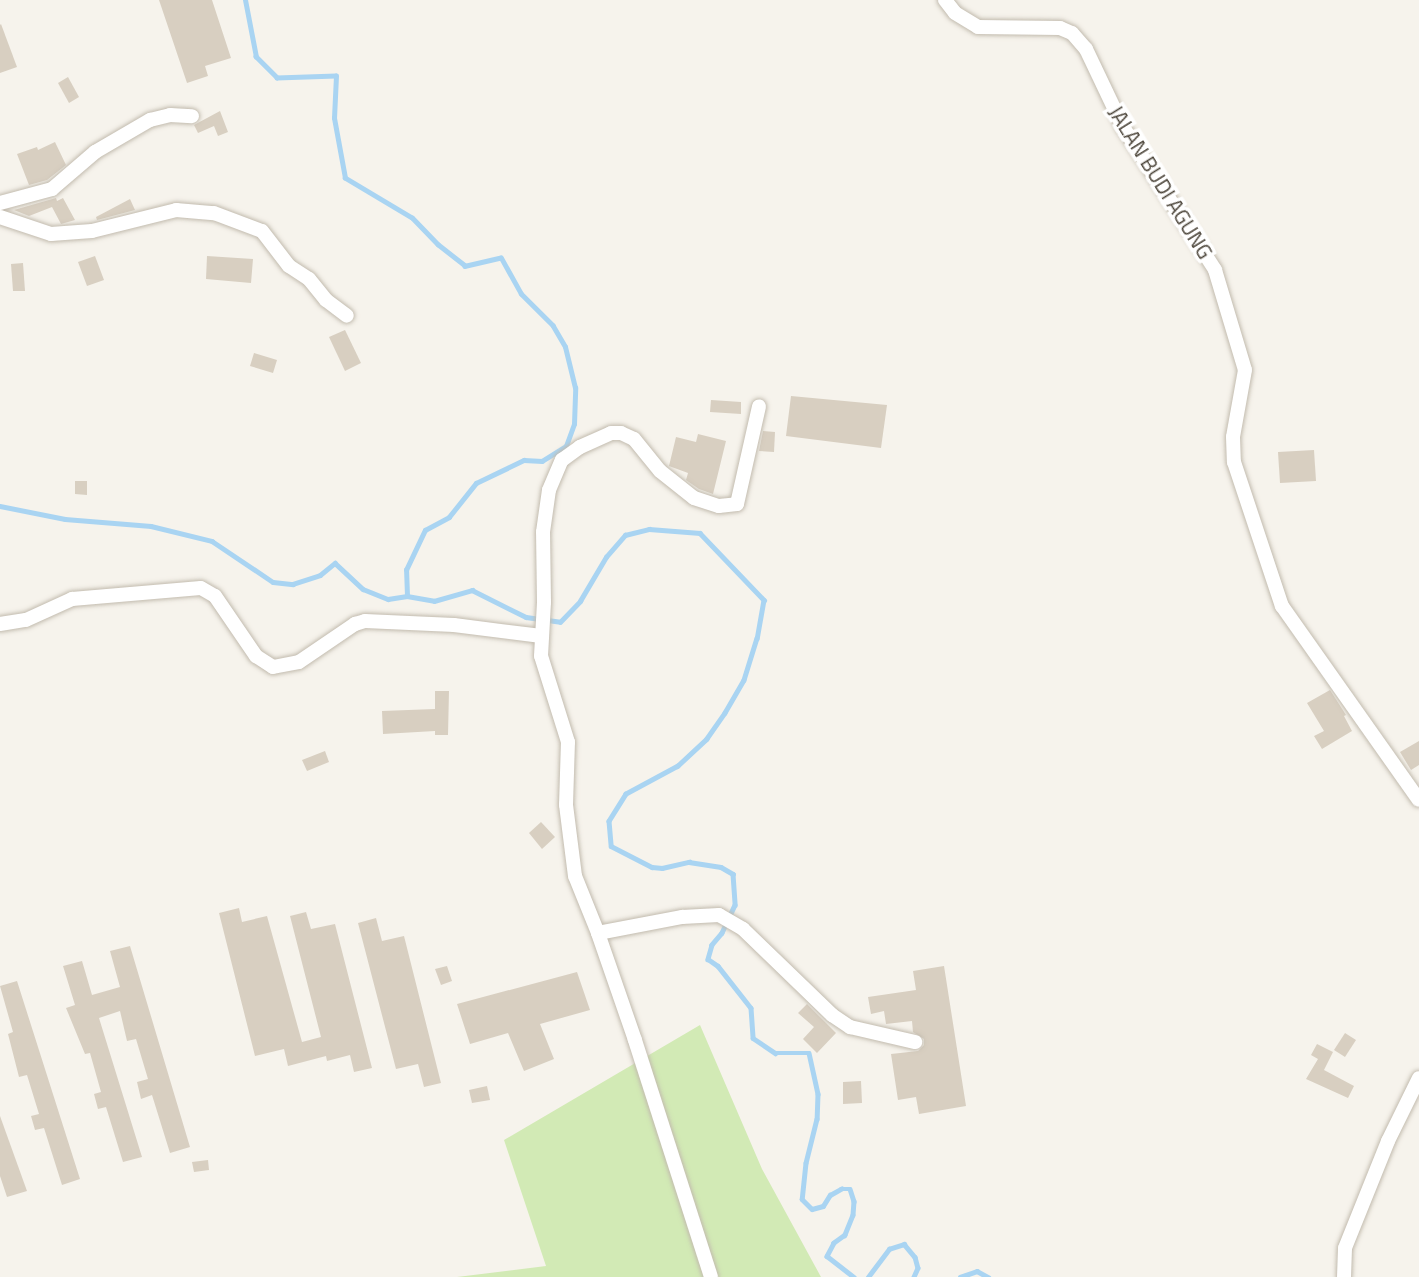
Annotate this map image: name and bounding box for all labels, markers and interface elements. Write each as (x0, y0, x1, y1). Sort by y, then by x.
street label: JALAN BUDI AGUNG (1104, 101, 1218, 263)

